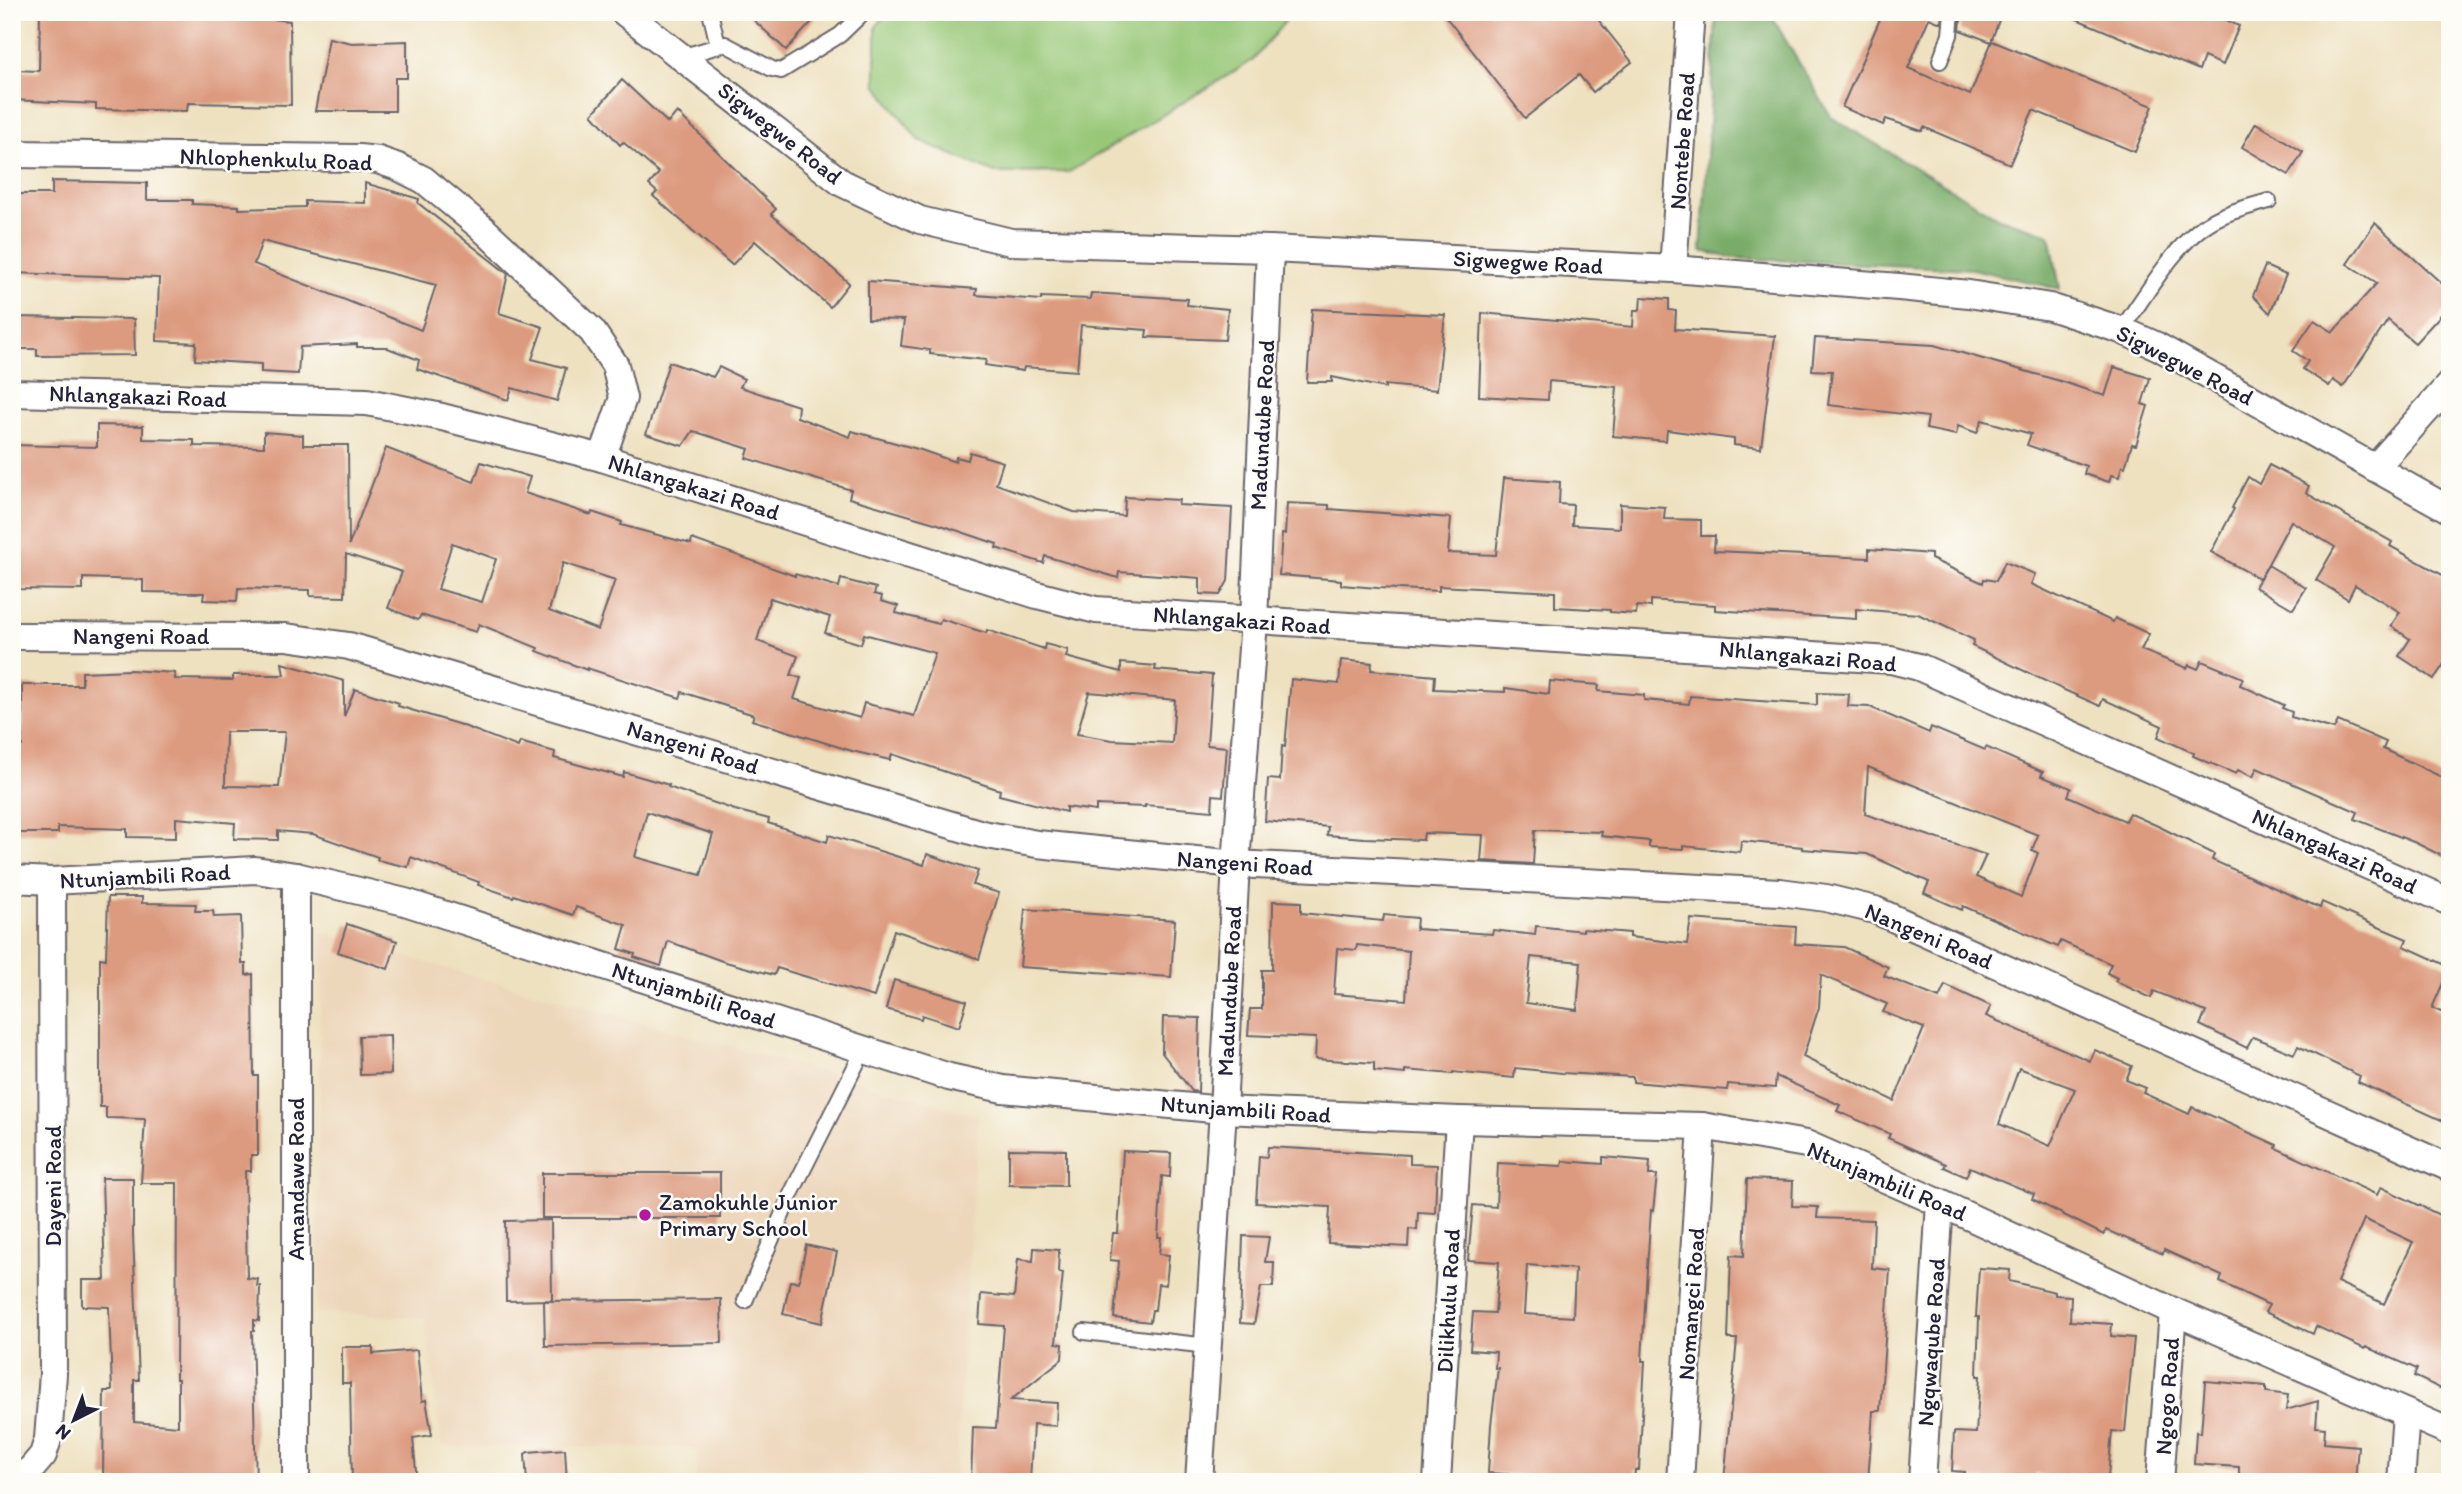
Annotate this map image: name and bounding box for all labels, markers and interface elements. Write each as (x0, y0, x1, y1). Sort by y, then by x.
street label: Nontebe Road (1663, 71, 1701, 211)
street label: Sigwegwe Road (712, 76, 848, 190)
street label: Nhlophenkulu Road (179, 142, 373, 176)
street label: Sigwegwe Road (1452, 244, 1604, 280)
street label: Sigwegwe Road (2112, 318, 2258, 412)
street label: Madundube Road (1244, 339, 1280, 511)
street label: Nhlangakazi Road (48, 379, 228, 413)
street label: Nhlangakazi Road (605, 448, 784, 527)
street label: Nhlangakazi Road (1152, 600, 1332, 640)
street label: Nangeni Road (73, 622, 210, 650)
street label: Nhlangakazi Road (1718, 634, 1898, 678)
street label: Nangeni Road (624, 714, 763, 780)
street label: Nhlangakazi Road (2248, 802, 2422, 900)
street label: Nangeni Road (1176, 844, 1314, 882)
street label: Ntunjambili Road (59, 858, 231, 894)
street label: Nangeni Road (1861, 896, 1998, 976)
street label: Madundube Road (1211, 905, 1247, 1077)
street label: Ntunjambili Road (608, 955, 780, 1035)
street label: Ntunjambili Road (1160, 1089, 1333, 1129)
street label: Amandawe Road (282, 1097, 310, 1261)
street label: Dayeni Road (39, 1125, 67, 1247)
street label: Ntunjambili Road (1803, 1135, 1971, 1227)
place label: Zamokuhle Junior Primary School (659, 1188, 837, 1242)
marker: Zamokuhle Junior Primary School (637, 1207, 653, 1223)
street label: Nomangci Road (1672, 1227, 1710, 1381)
street label: Dilikhulu Road (1430, 1228, 1466, 1374)
street label: Ngqwaqube Road (1911, 1256, 1951, 1427)
street label: Ngogo Road (2149, 1336, 2185, 1456)
north arrow (38, 1386, 108, 1456)
text: N (50, 1419, 75, 1445)

